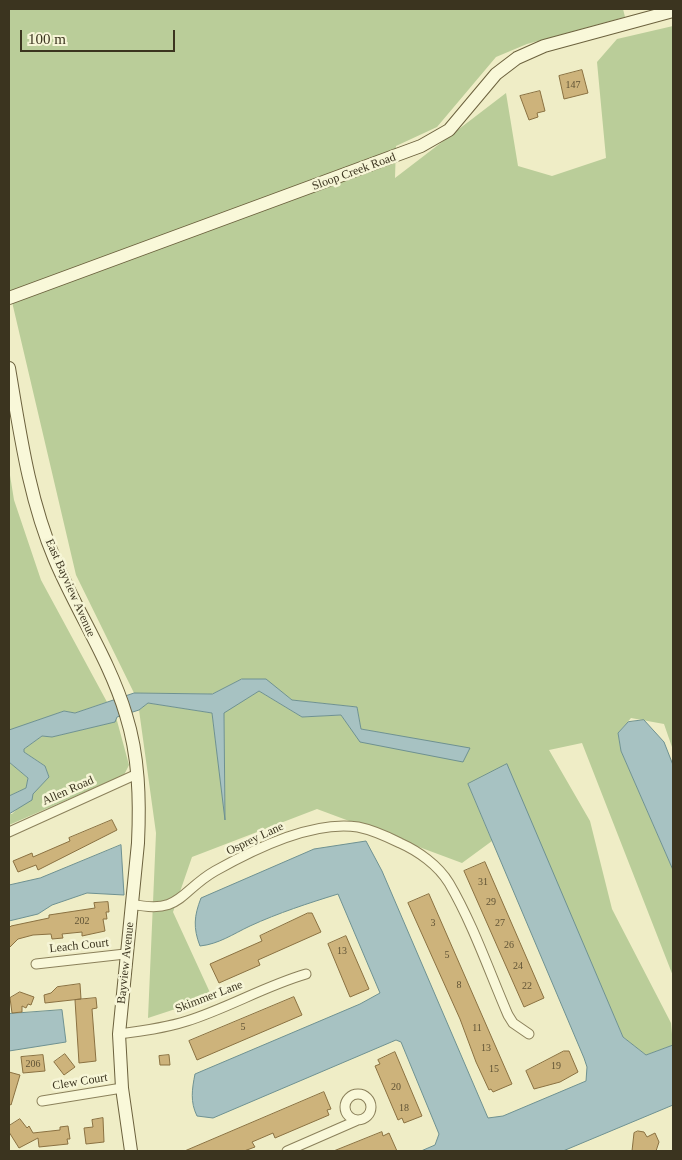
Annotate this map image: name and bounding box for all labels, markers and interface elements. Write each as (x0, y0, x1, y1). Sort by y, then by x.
scale bar (22, 20, 178, 52)
text: 100 m (28, 31, 66, 47)
house number: 147 (566, 79, 580, 91)
street label: Sloop Creek Road (310, 150, 398, 194)
street label: East Bayview Avenue (42, 537, 98, 639)
street label: Allen Road (40, 773, 96, 809)
street label: Osprey Lane (224, 819, 286, 859)
house number: 31 (478, 876, 488, 888)
house number: 29 (486, 896, 496, 908)
house number: 202 (74, 915, 90, 927)
house number: 3 (430, 917, 436, 929)
house number: 27 (495, 917, 505, 929)
street label: Bayview Avenue (115, 921, 137, 1005)
street label: Leach Court (49, 936, 109, 956)
house number: 26 (504, 939, 514, 951)
house number: 13 (337, 945, 347, 957)
house number: 5 (444, 949, 450, 961)
house number: 24 (513, 960, 523, 972)
street label: Skimmer Lane (173, 978, 245, 1016)
house number: 8 (456, 979, 462, 991)
house number: 22 (522, 980, 532, 992)
house number: 5 (240, 1021, 246, 1033)
house number: 11 (472, 1022, 482, 1034)
house number: 13 (481, 1042, 491, 1054)
house number: 206 (26, 1058, 40, 1070)
house number: 19 (551, 1060, 561, 1072)
house number: 15 (489, 1063, 499, 1075)
street label: Clew Court (51, 1071, 109, 1093)
house number: 20 (391, 1081, 401, 1093)
house number: 18 (399, 1102, 409, 1114)

